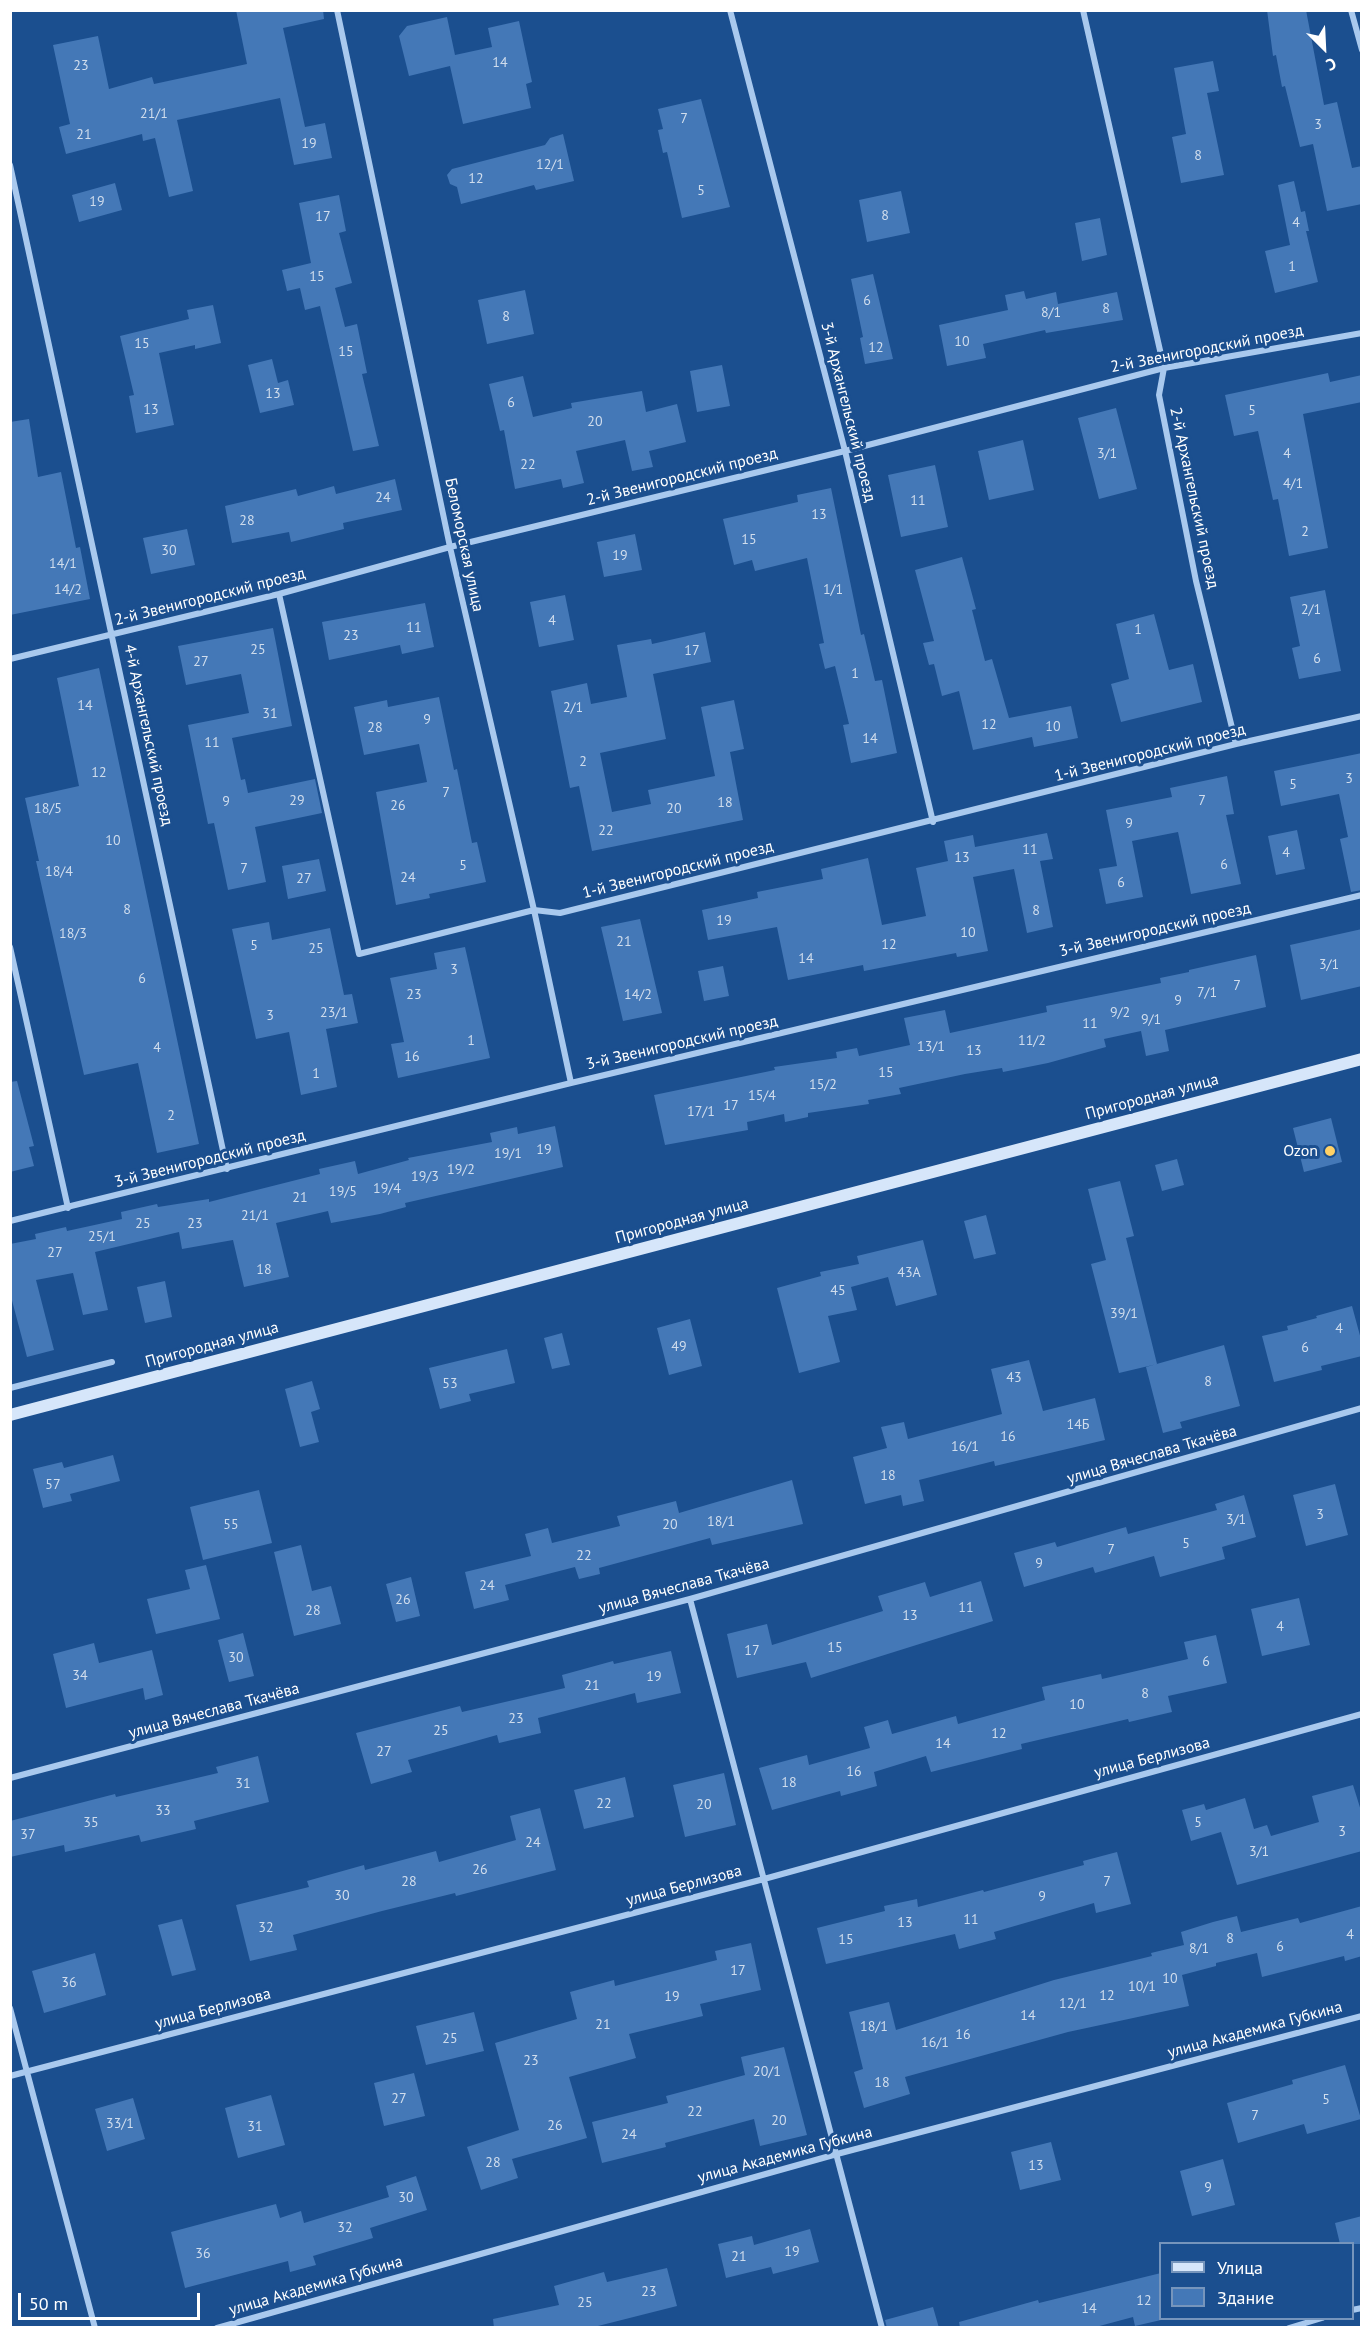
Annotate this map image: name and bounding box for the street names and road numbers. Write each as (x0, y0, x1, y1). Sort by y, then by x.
street label: 3-й Архангельский проезд (816, 320, 880, 504)
street label: 2-й Звенигородский проезд (1109, 321, 1305, 377)
street label: 2-й Архангельский проезд (1165, 406, 1223, 590)
street label: 2-й Звенигородский проезд (585, 444, 779, 510)
street label: Беломорская улица (440, 476, 488, 614)
street label: 2-й Звенигородский проезд (113, 564, 307, 630)
street label: 4-й Архангельский проезд (119, 643, 177, 827)
street label: 1-й Звенигородский проезд (1053, 720, 1247, 786)
street label: 1-й Звенигородский проезд (581, 837, 775, 903)
street label: 3-й Звенигородский проезд (1057, 899, 1253, 961)
street label: 3-й Звенигородский проезд (584, 1012, 780, 1074)
street label: Пригородная улица (1083, 1070, 1221, 1124)
street label: 3-й Звенигородский проезд (113, 1126, 307, 1192)
street label: Пригородная улица (613, 1194, 751, 1248)
street label: Пригородная улица (143, 1318, 281, 1372)
street label: улица Вячеслава Ткачёва (1065, 1422, 1239, 1488)
street label: улица Вячеслава Ткачёва (597, 1554, 771, 1618)
street label: улица Вячеслава Ткачёва (127, 1679, 301, 1743)
street label: улица Берлизова (1092, 1733, 1212, 1783)
street label: улица Берлизова (624, 1861, 744, 1911)
street label: улица Берлизова (153, 1984, 273, 2034)
street label: улица Академика Губкина (1166, 1997, 1344, 2063)
street label: улица Академика Губкина (696, 2122, 874, 2188)
street label: улица Академика Губкина (227, 2252, 405, 2320)

